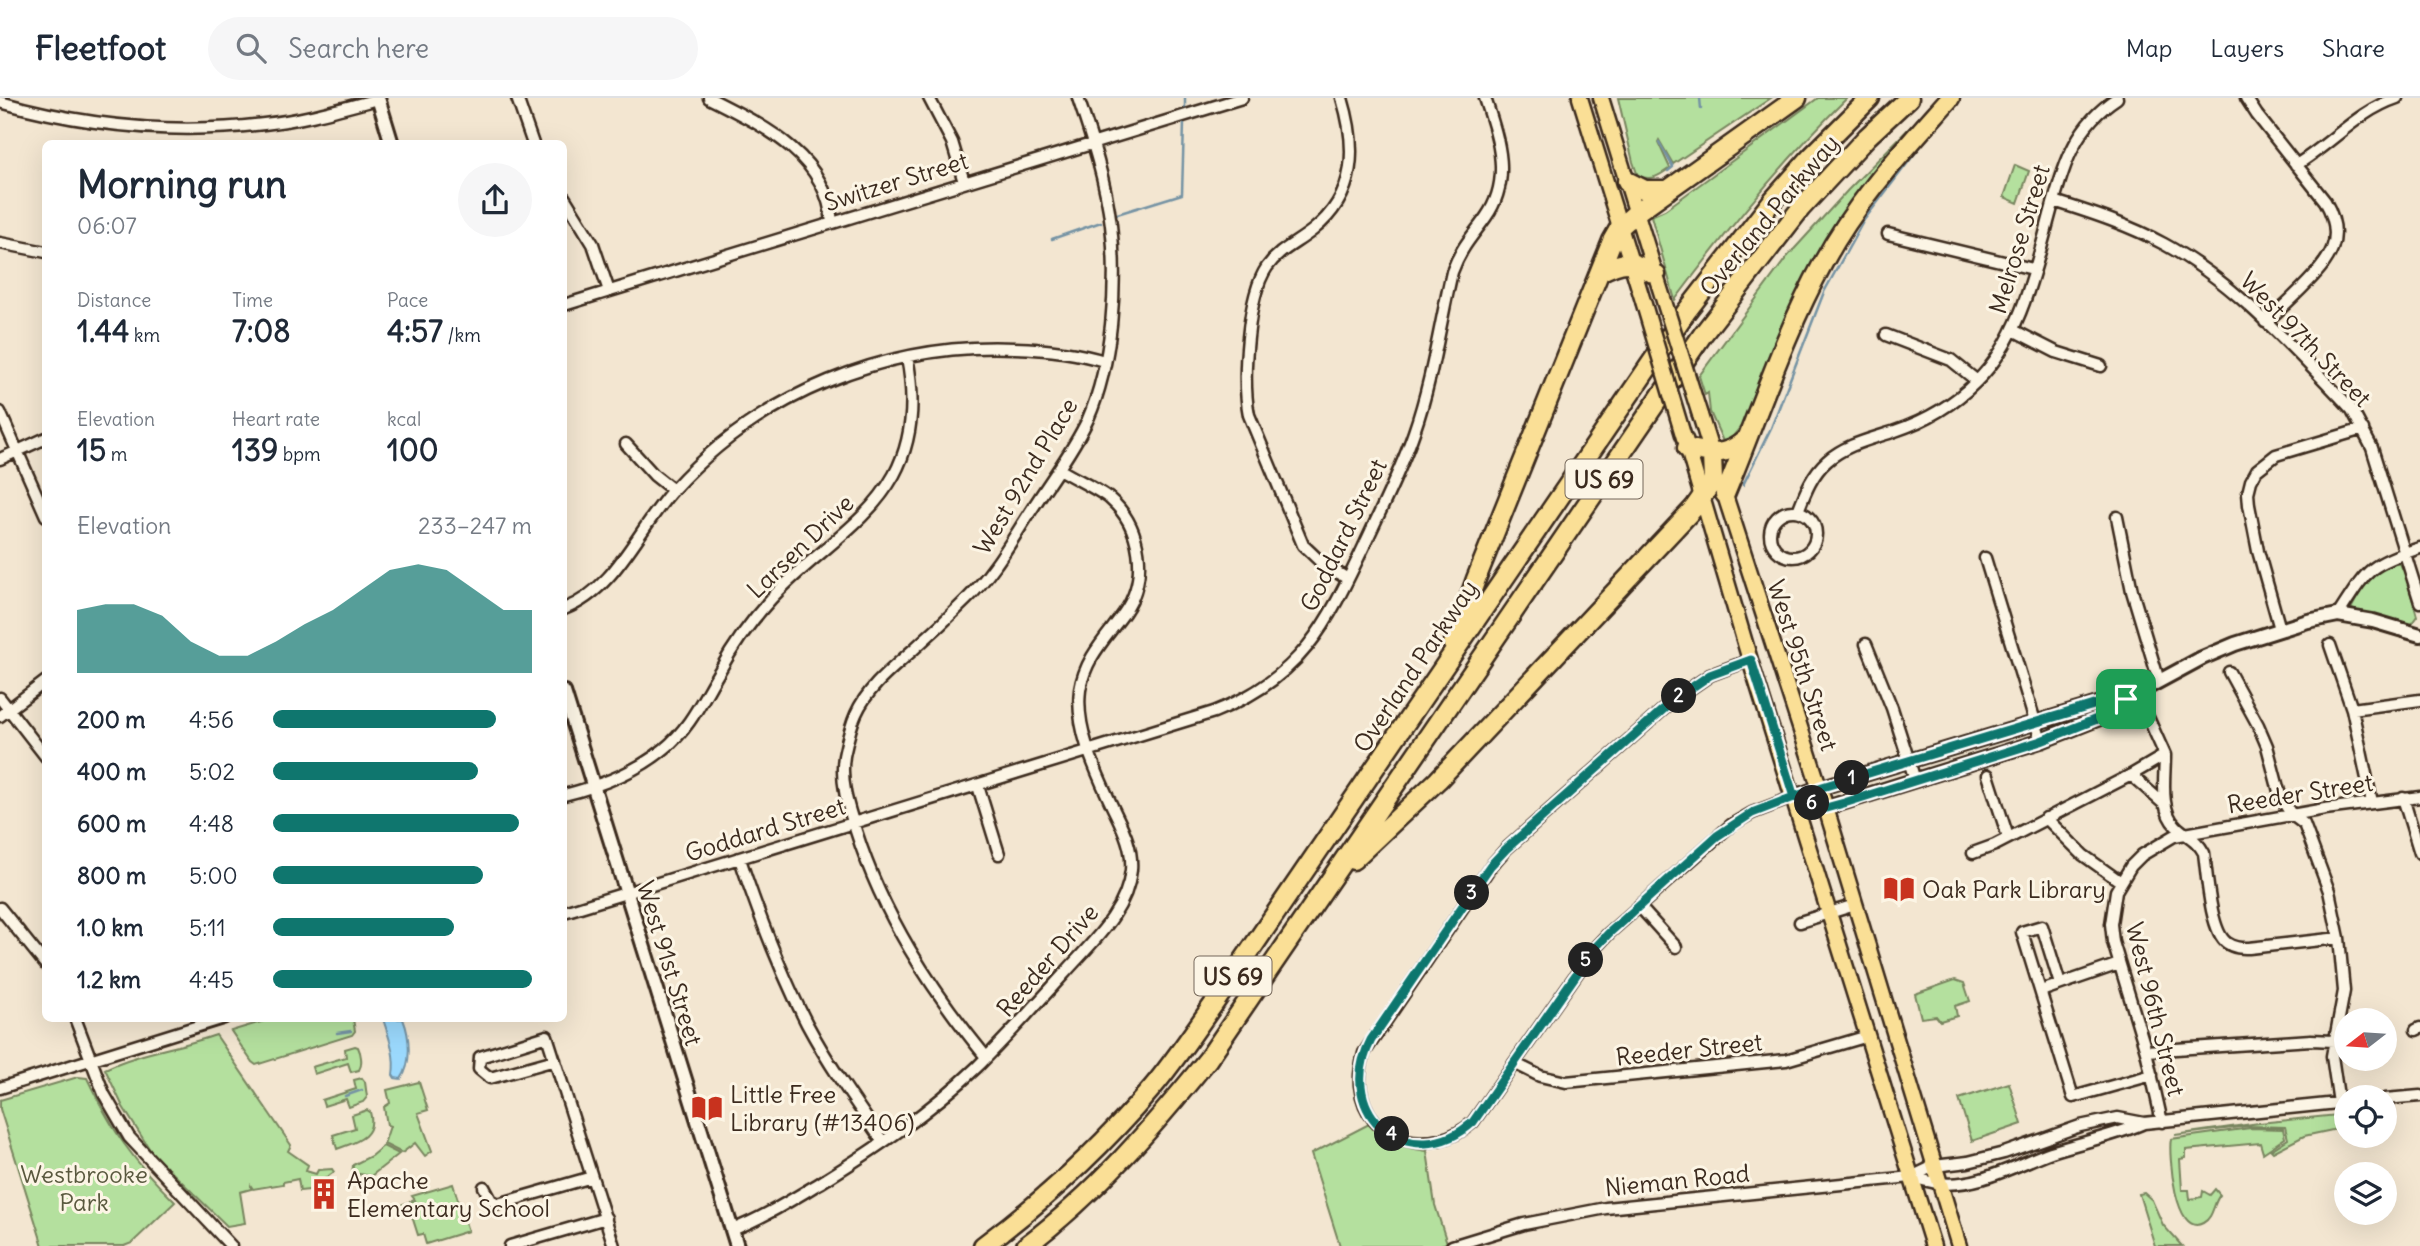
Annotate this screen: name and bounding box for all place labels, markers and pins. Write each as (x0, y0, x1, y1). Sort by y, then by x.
pin (2096, 669, 2156, 729)
pin: 2 (1662, 678, 1696, 714)
pin: 1 (1834, 760, 1870, 796)
pin: 6 (1794, 786, 1829, 820)
library icon: Oak Park Library (1882, 872, 1916, 906)
place label: Oak Park Library (1922, 874, 2106, 904)
pin: 3 (1454, 876, 1490, 910)
pin: 5 (1568, 942, 1604, 978)
place label: Little Free Library (#13406) (730, 1079, 915, 1137)
library icon: Little Free Library (#13406) (690, 1091, 724, 1125)
pin: 4 (1374, 1116, 1410, 1152)
place label: Apache Elementary School (347, 1165, 550, 1223)
building icon: Apache Elementary School (307, 1177, 341, 1211)

